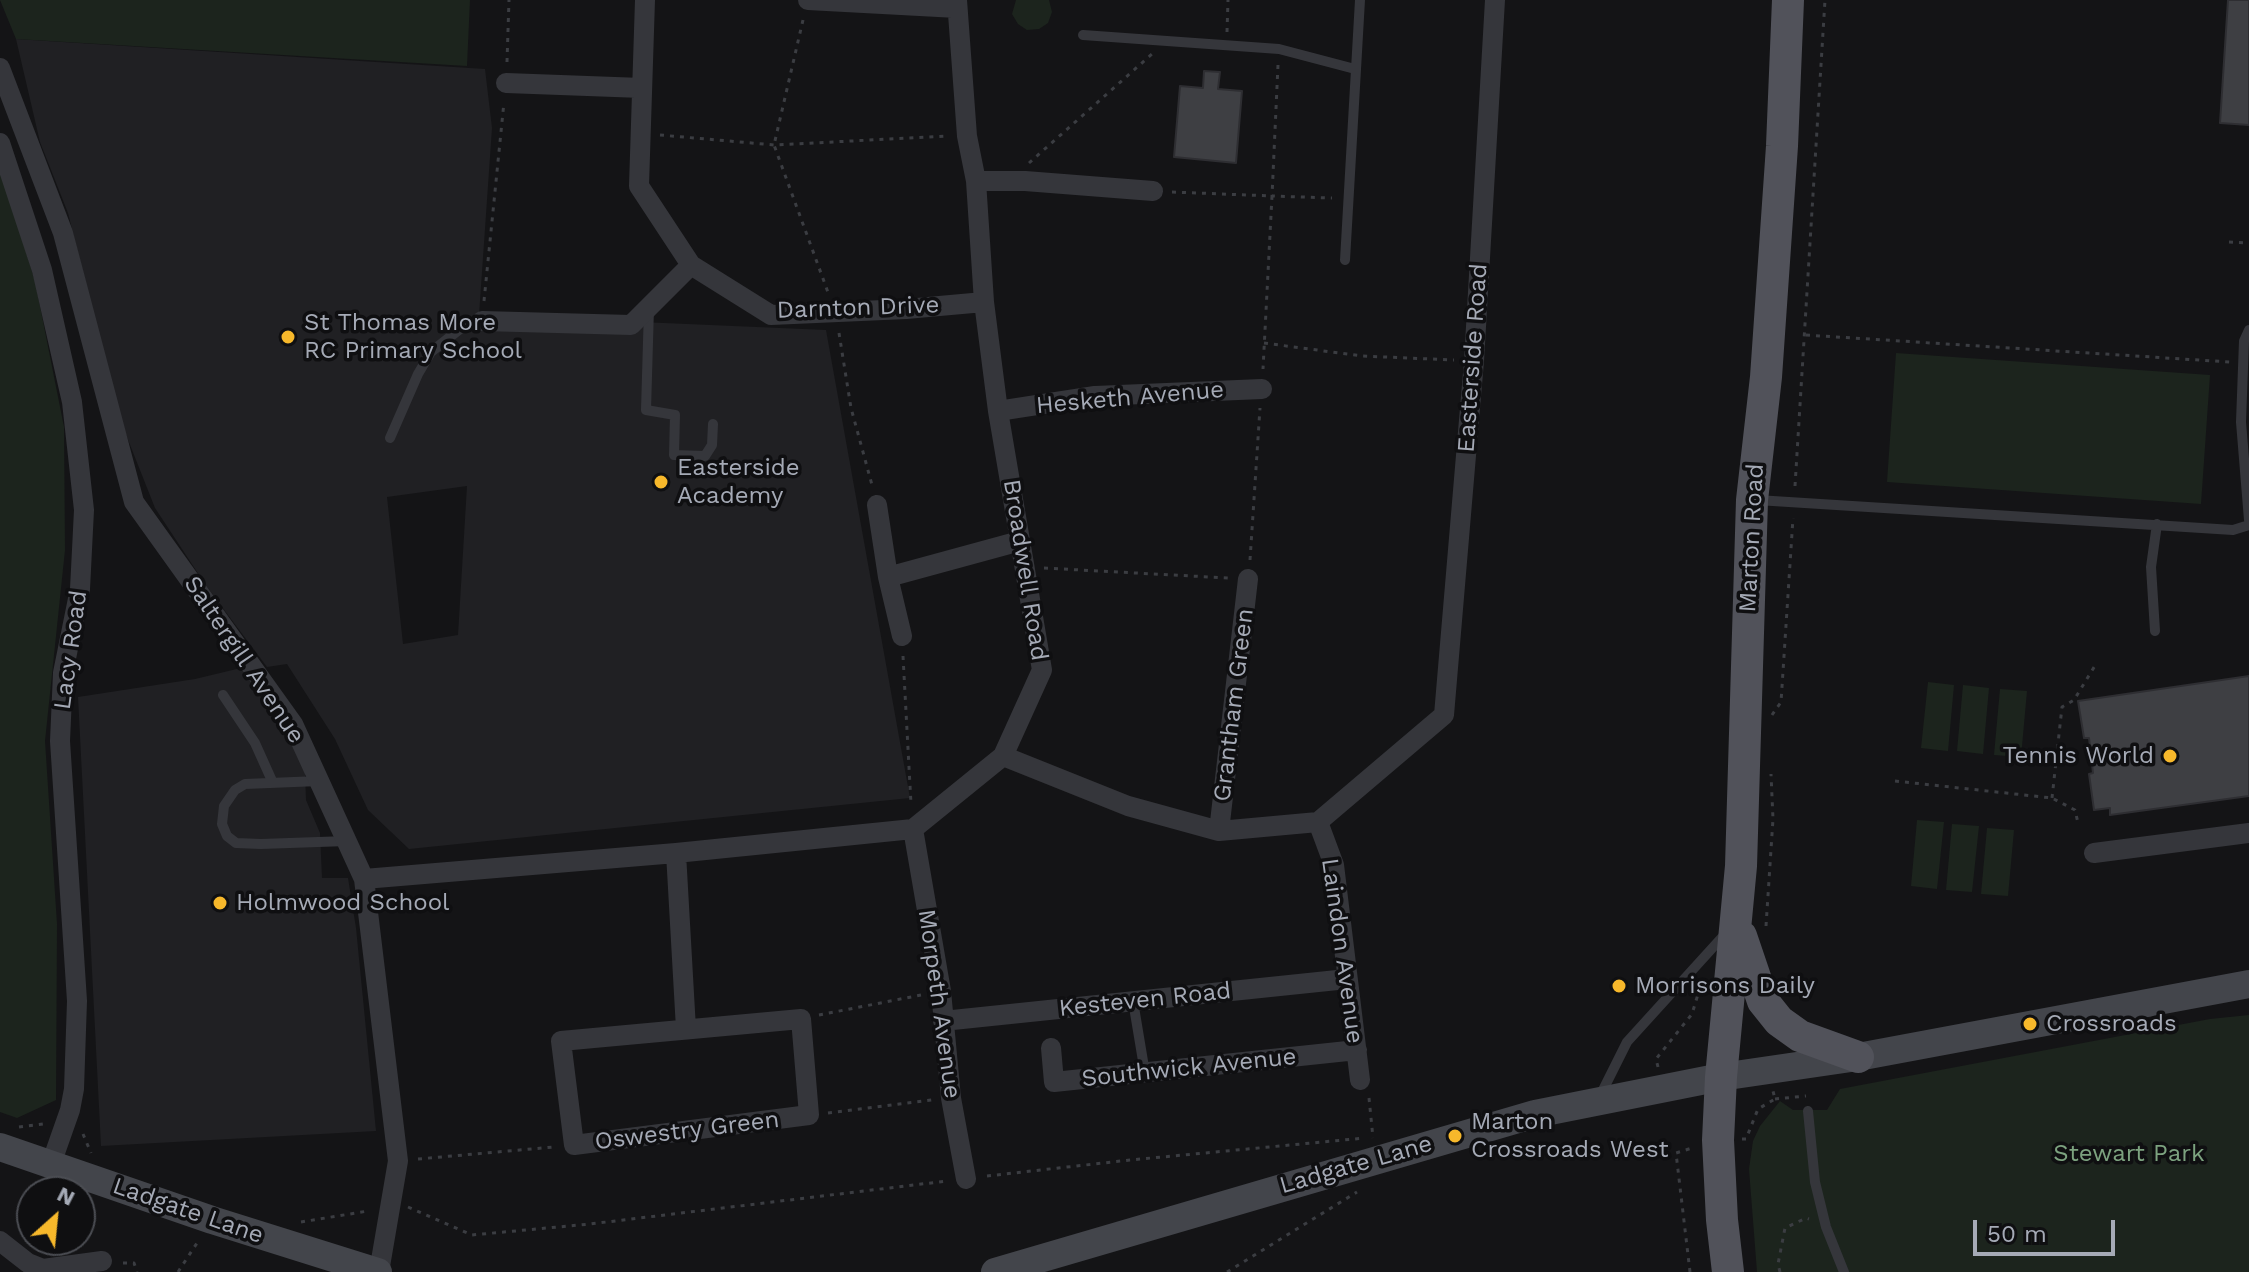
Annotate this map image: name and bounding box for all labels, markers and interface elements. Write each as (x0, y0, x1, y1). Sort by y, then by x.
street label: Easterside Road (1452, 263, 1494, 453)
street label: Darnton Drive (776, 291, 940, 325)
place label: St Thomas More RC Primary School (304, 309, 522, 365)
marker: St Thomas More RC Primary School (279, 328, 297, 346)
street label: Hesketh Avenue (1035, 375, 1225, 421)
place label: Easterside Academy (677, 454, 800, 510)
street label: Marton Road (1734, 463, 1770, 613)
marker: Easterside Academy (652, 473, 670, 491)
street label: Broadwell Road (996, 477, 1054, 663)
street label: Saltergill Avenue (177, 571, 311, 749)
street label: Lacy Road (48, 589, 94, 711)
street label: Grantham Green (1208, 607, 1260, 803)
place label: Tennis World (2003, 742, 2154, 770)
marker: Tennis World (2161, 747, 2179, 765)
street label: Laindon Avenue (1315, 857, 1369, 1045)
place label: Holmwood School (236, 889, 449, 917)
marker: Holmwood School (211, 894, 229, 912)
street label: Morpeth Avenue (911, 907, 967, 1101)
place label: Morrisons Daily (1635, 972, 1815, 1000)
street label: Kesteven Road (1058, 977, 1232, 1023)
marker: Morrisons Daily (1610, 977, 1628, 995)
place label: Crossroads (2046, 1010, 2177, 1038)
marker: Crossroads (2021, 1015, 2039, 1033)
street label: Southwick Avenue (1080, 1042, 1298, 1094)
street label: Oswestry Green (593, 1105, 781, 1157)
place label: Marton Crossroads West (1471, 1108, 1669, 1164)
marker: Marton Crossroads West (1446, 1127, 1464, 1145)
street label: Ladgate Lane (1276, 1129, 1436, 1201)
park label: Stewart Park (2053, 1140, 2205, 1168)
street label: Ladgate Lane (109, 1172, 267, 1250)
north arrow (16, 1176, 96, 1256)
text: N (53, 1181, 79, 1211)
scale bar (1977, 1204, 2119, 1254)
text: 50 m (1987, 1220, 2047, 1248)

